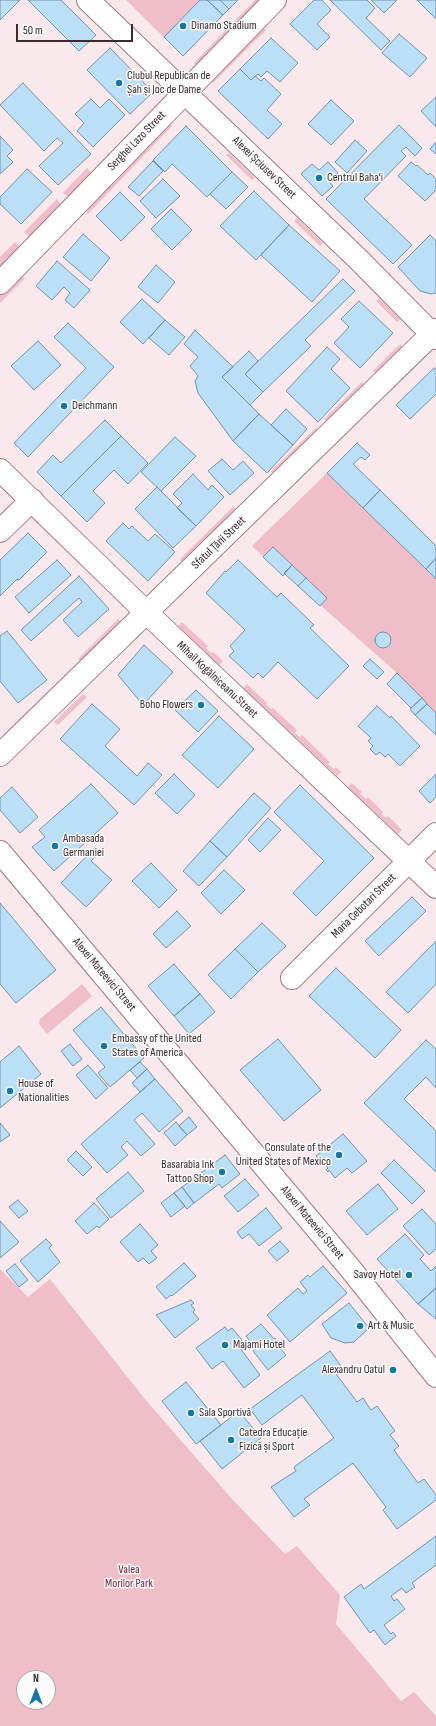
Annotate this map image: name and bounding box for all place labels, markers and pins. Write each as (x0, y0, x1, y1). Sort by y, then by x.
place label: Dinamo Stadium (191, 19, 257, 33)
marker: Dinamo Stadium (178, 21, 188, 31)
place label: Clubul Republican de Șah și Joc de Dame (127, 69, 210, 97)
marker: Clubul Republican de Șah și Joc de Dame (114, 78, 124, 88)
place label: Centrul Baha'i (327, 171, 383, 185)
marker: Centrul Baha'i (314, 173, 324, 183)
place label: Deichmann (72, 399, 117, 413)
marker: Deichmann (59, 401, 69, 411)
place label: Boho Flowers (140, 698, 193, 712)
marker: Boho Flowers (196, 700, 206, 710)
place label: Ambasada Germaniei (63, 832, 104, 860)
marker: Ambasada Germaniei (50, 841, 60, 851)
place label: Embassy of the United States of America (112, 1032, 202, 1060)
marker: Embassy of the United States of America (99, 1041, 109, 1051)
place label: House of Nationalities (18, 1077, 69, 1105)
marker: House of Nationalities (5, 1086, 15, 1096)
place label: Consulate of the United States of Mexico (236, 1141, 331, 1169)
marker: Consulate of the United States of Mexico (334, 1150, 344, 1160)
place label: Basarabia Ink Tattoo Shop (161, 1158, 214, 1186)
marker: Basarabia Ink Tattoo Shop (217, 1167, 227, 1177)
place label: Savoy Hotel (354, 1268, 401, 1282)
marker: Savoy Hotel (404, 1270, 414, 1280)
place label: Art & Music (368, 1319, 414, 1333)
marker: Art & Music (355, 1321, 365, 1331)
place label: Majami Hotel (233, 1338, 285, 1352)
marker: Majami Hotel (220, 1340, 230, 1350)
place label: Alexandru Oatul (322, 1363, 385, 1377)
marker: Alexandru Oatul (388, 1365, 398, 1375)
place label: Sala Sportivă (199, 1406, 251, 1420)
marker: Sala Sportivă (186, 1408, 196, 1418)
place label: Catedra Educație Fizică și Sport (239, 1426, 307, 1454)
marker: Catedra Educație Fizică și Sport (226, 1435, 236, 1445)

